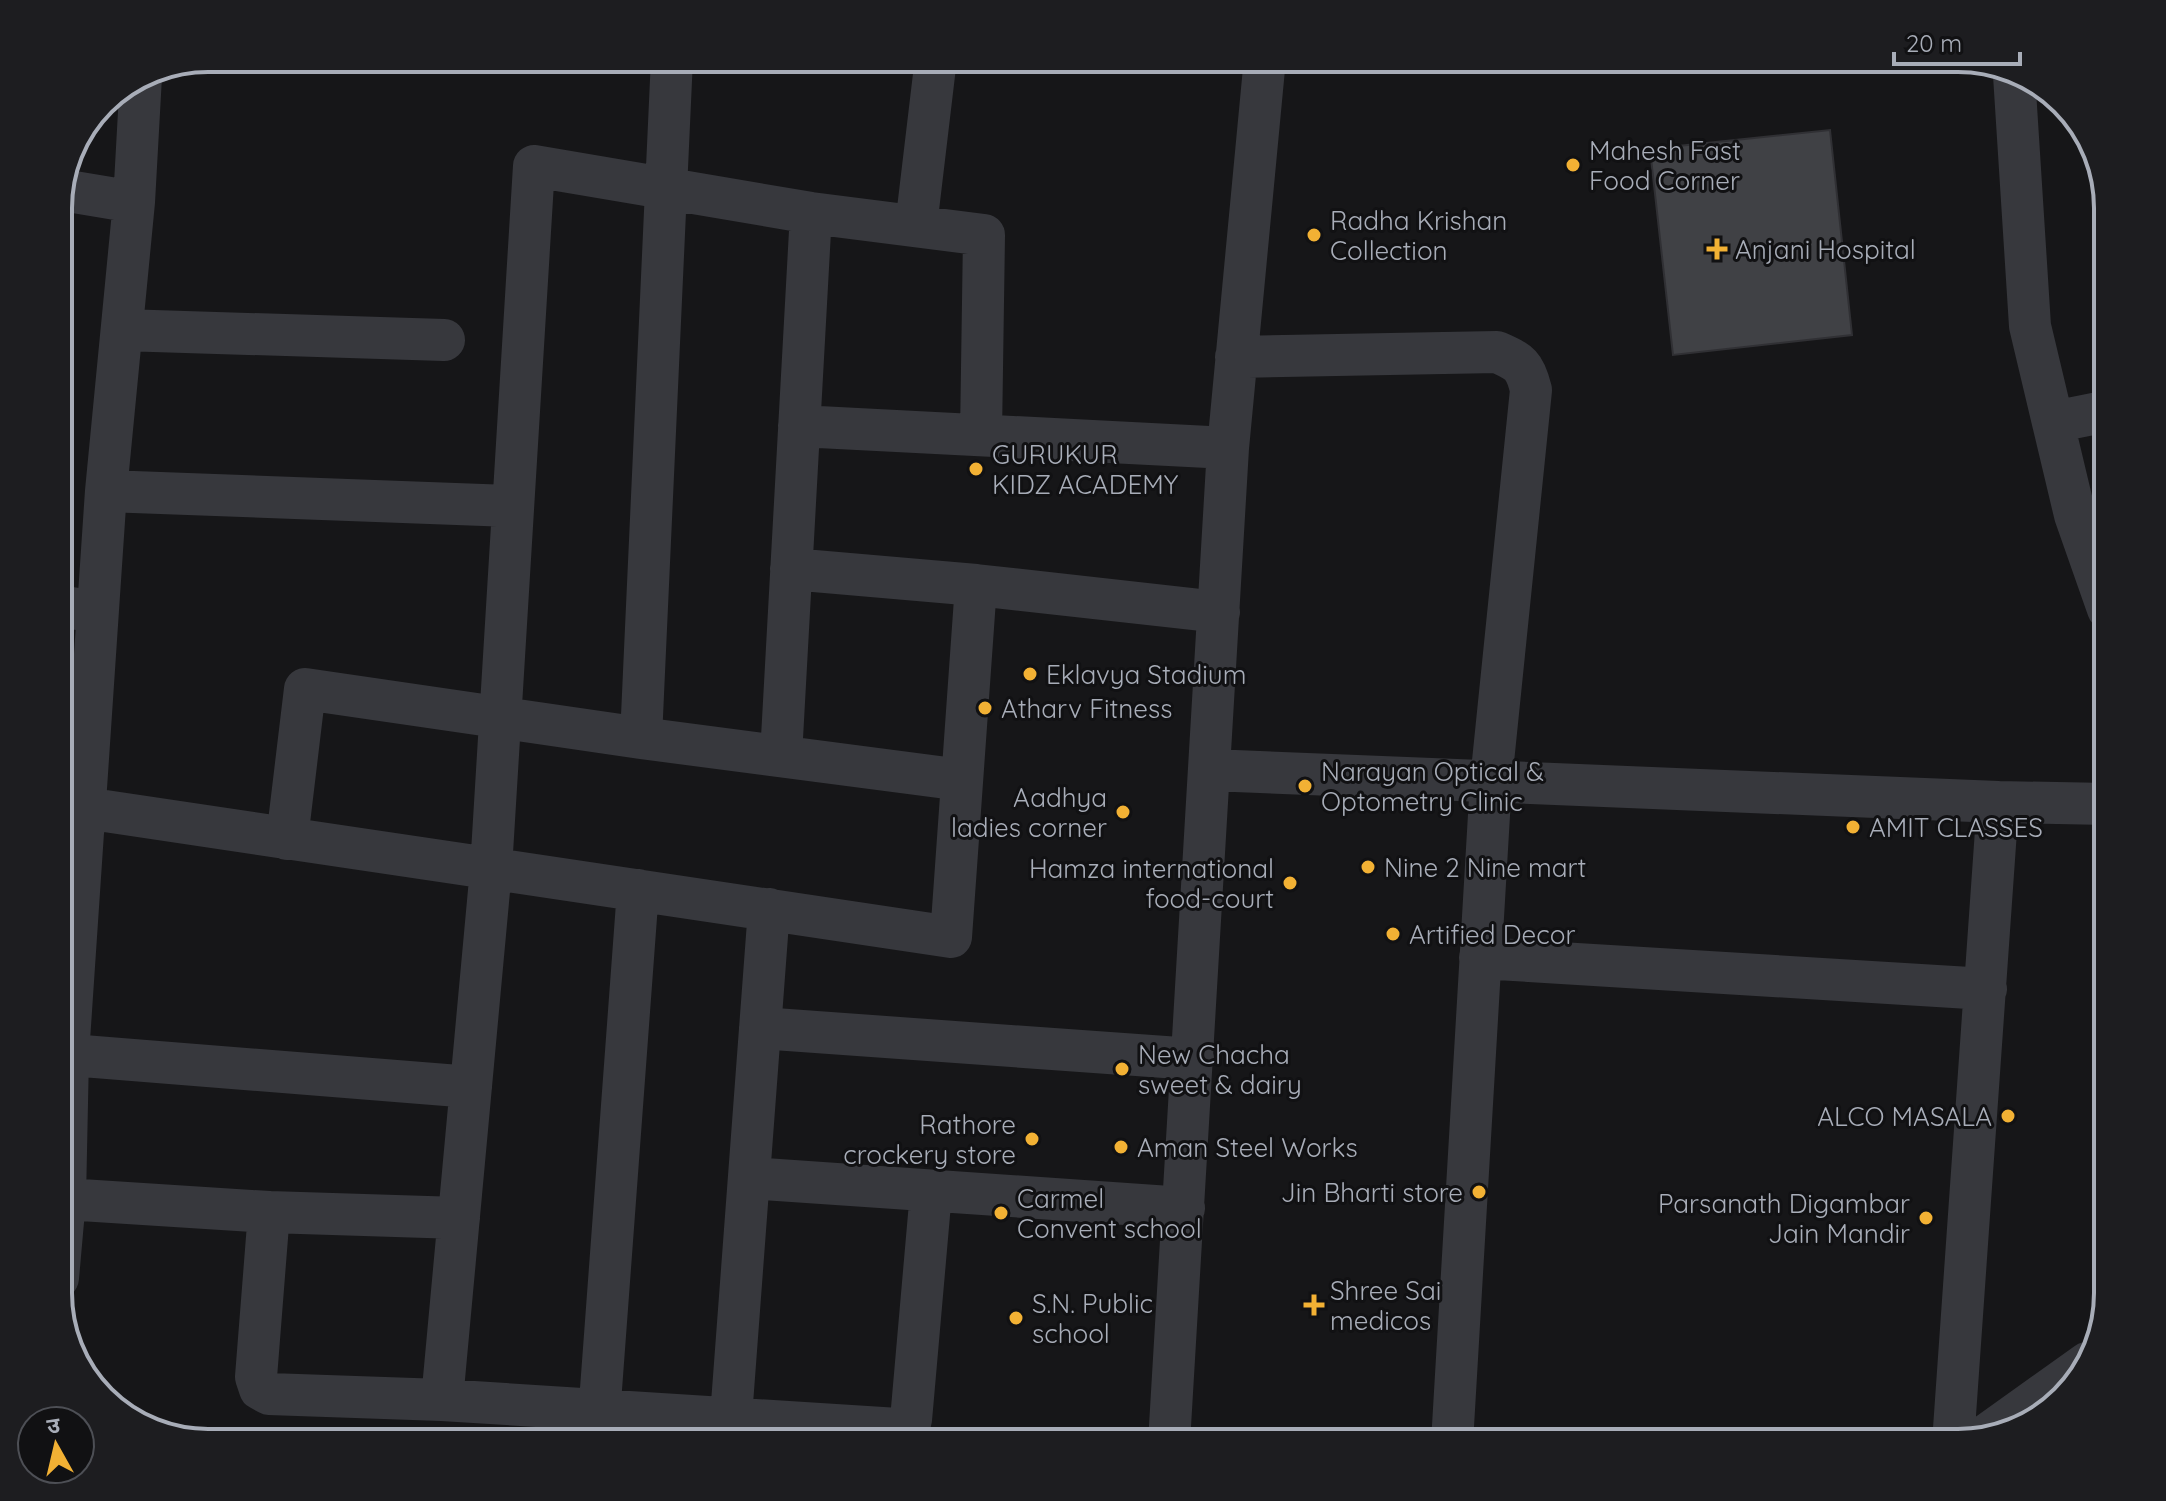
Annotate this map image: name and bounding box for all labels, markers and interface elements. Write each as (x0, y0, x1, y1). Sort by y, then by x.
scale bar (1894, 16, 2020, 66)
text: 20 m (1906, 28, 1962, 58)
place label: Mahesh Fast Food Corner (1589, 134, 1741, 197)
marker: Mahesh Fast Food Corner (1564, 156, 1582, 174)
place label: Radha Krishan Collection (1330, 204, 1507, 267)
marker: Radha Krishan Collection (1305, 226, 1323, 244)
place label: Anjani Hospital (1735, 233, 1916, 266)
marker: Anjani Hospital (1706, 238, 1728, 260)
place label: GURUKUR KIDZ ACADEMY (992, 438, 1179, 501)
marker: GURUKUR KIDZ ACADEMY (967, 460, 985, 478)
place label: Eklavya Stadium (1046, 658, 1246, 691)
marker: Eklavya Stadium (1021, 665, 1039, 683)
place label: Atharv Fitness (1001, 692, 1172, 725)
marker: Atharv Fitness (976, 699, 994, 717)
place label: Narayan Optical & Optometry Clinic (1321, 755, 1544, 818)
marker: Narayan Optical & Optometry Clinic (1296, 777, 1314, 795)
place label: Aadhya ladies corner (951, 781, 1107, 844)
marker: Aadhya ladies corner (1114, 803, 1132, 821)
place label: AMIT CLASSES (1869, 811, 2043, 844)
marker: AMIT CLASSES (1844, 818, 1862, 836)
place label: Nine 2 Nine mart (1384, 851, 1586, 884)
place label: Hamza international food-court (1029, 852, 1274, 915)
marker: Nine 2 Nine mart (1359, 858, 1377, 876)
marker: Hamza international food-court (1281, 874, 1299, 892)
place label: Artified Decor (1409, 918, 1575, 951)
marker: Artified Decor (1384, 925, 1402, 943)
place label: New Chacha sweet & dairy (1138, 1038, 1302, 1101)
marker: New Chacha sweet & dairy (1113, 1060, 1131, 1078)
place label: ALCO MASALA (1817, 1100, 1992, 1133)
marker: ALCO MASALA (1999, 1107, 2017, 1125)
place label: Rathore crockery store (843, 1108, 1016, 1171)
marker: Rathore crockery store (1023, 1130, 1041, 1148)
place label: Aman Steel Works (1137, 1131, 1358, 1164)
marker: Aman Steel Works (1112, 1138, 1130, 1156)
place label: Jin Bharti store (1281, 1176, 1463, 1209)
place label: Carmel Convent school (1017, 1182, 1202, 1245)
marker: Jin Bharti store (1470, 1183, 1488, 1201)
place label: Parsanath Digambar Jain Mandir (1658, 1187, 1910, 1250)
marker: Carmel Convent school (992, 1204, 1010, 1222)
marker: Parsanath Digambar Jain Mandir (1917, 1209, 1935, 1227)
place label: Shree Sai medicos (1330, 1274, 1441, 1337)
place label: S.N. Public school (1032, 1287, 1153, 1350)
marker: Shree Sai medicos (1305, 1296, 1323, 1314)
marker: S.N. Public school (1007, 1309, 1025, 1327)
north arrow (16, 1405, 96, 1485)
text: उ (45, 1410, 63, 1440)

